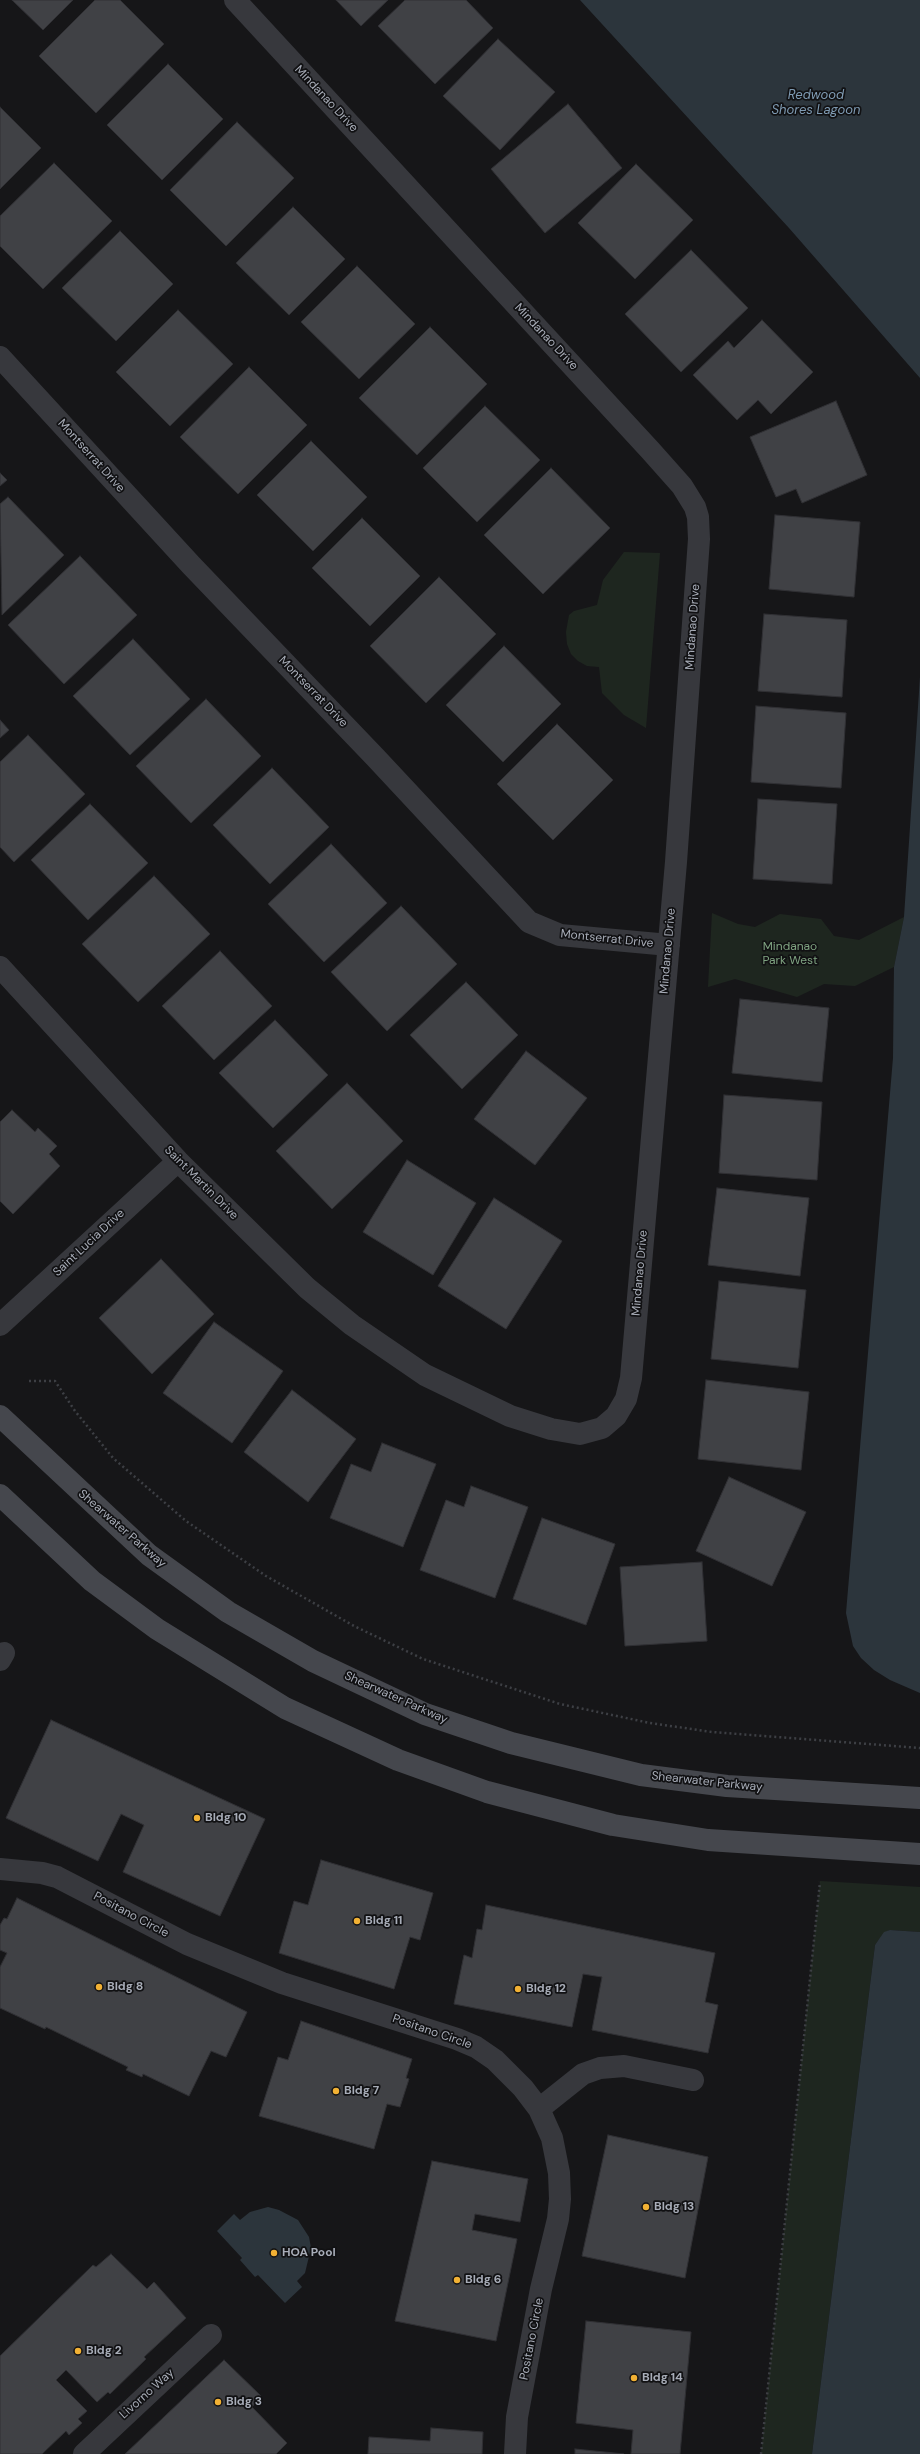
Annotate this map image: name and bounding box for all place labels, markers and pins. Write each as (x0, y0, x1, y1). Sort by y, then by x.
place label: Bldg 10 (205, 1811, 247, 1825)
marker: Bldg 10 (192, 1813, 202, 1823)
place label: Bldg 11 (365, 1914, 402, 1928)
marker: Bldg 11 (352, 1916, 362, 1926)
place label: Bldg 8 (107, 1980, 143, 1994)
marker: Bldg 8 (94, 1982, 104, 1992)
place label: Bldg 12 (526, 1982, 566, 1996)
marker: Bldg 12 (513, 1984, 523, 1994)
place label: Bldg 7 (344, 2084, 379, 2098)
marker: Bldg 7 (331, 2086, 341, 2096)
place label: Bldg 13 (654, 2200, 694, 2214)
marker: Bldg 13 (641, 2202, 651, 2212)
place label: HOA Pool (282, 2246, 336, 2260)
marker: HOA Pool (269, 2248, 279, 2258)
place label: Bldg 6 (465, 2273, 501, 2287)
marker: Bldg 6 (452, 2275, 462, 2285)
place label: Bldg 2 (86, 2344, 122, 2358)
marker: Bldg 2 (73, 2346, 83, 2356)
place label: Bldg 14 (642, 2371, 683, 2385)
marker: Bldg 14 (629, 2373, 639, 2383)
place label: Bldg 3 (226, 2395, 262, 2409)
marker: Bldg 3 (213, 2397, 223, 2407)

